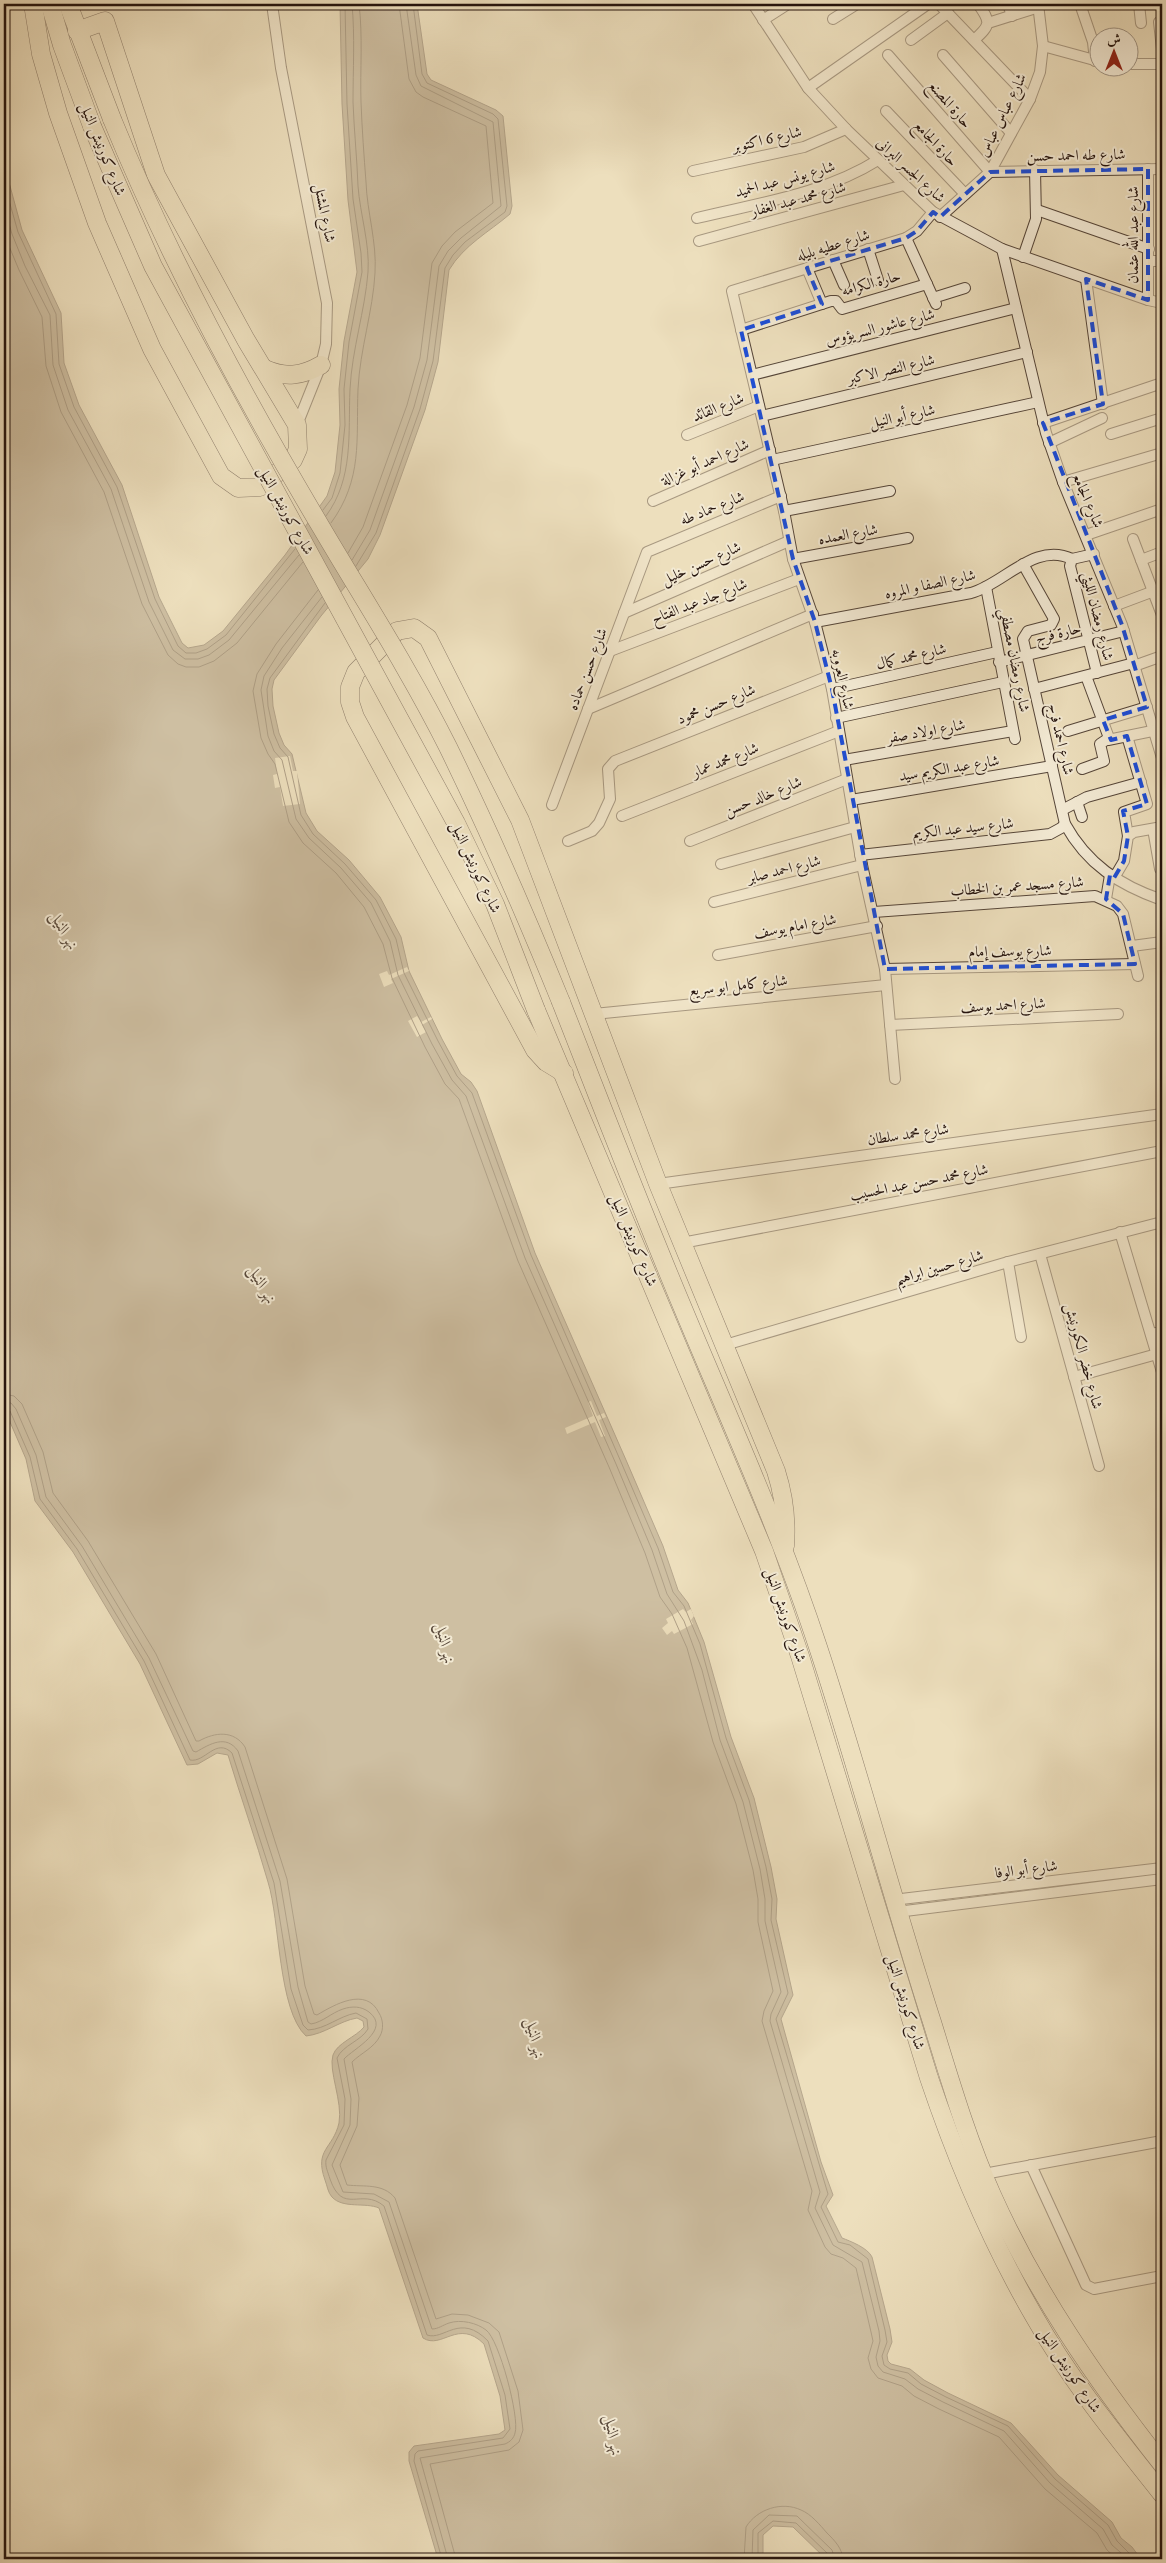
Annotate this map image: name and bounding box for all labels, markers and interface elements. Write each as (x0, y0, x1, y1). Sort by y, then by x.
north arrow (1088, 28, 1138, 78)
text: ش (1107, 31, 1121, 49)
street label: شارع عباس عباس (974, 70, 1034, 161)
street label: حارة المصنع (920, 76, 976, 135)
street label: شارع كورنيش النيل (72, 100, 130, 200)
street label: حارة الجامع (906, 116, 962, 173)
street label: شارع 6 اكتوبر (729, 122, 804, 160)
street label: شارع الجسر البرانى (870, 134, 949, 209)
street label: شارع طه احمد حسن (1026, 145, 1126, 169)
street label: شارع يونس عبد الحميد (733, 157, 838, 205)
street label: شارع محمد عبد الغفار (746, 178, 849, 225)
street label: شارع المشتل (307, 182, 340, 245)
street label: شارع عبد الله عثمان (1121, 186, 1146, 284)
street label: شارع عطيه بليله (794, 225, 873, 268)
street label: حارة الكرامه (839, 266, 903, 301)
street label: شارع عاشور السريؤوس (823, 305, 938, 353)
street label: شارع النصر الاكبر (844, 350, 937, 392)
street label: شارع القائد (690, 389, 748, 429)
street label: شارع أبو النيل (867, 398, 937, 436)
street label: شارع احمد أبو غزالة (657, 433, 753, 493)
street label: شارع كورنيش النيل (251, 462, 318, 560)
street label: شارع الجامع (1064, 469, 1108, 532)
street label: شارع حماد طه (677, 487, 748, 533)
street label: شارع العمده (817, 520, 880, 552)
street label: شارع حسن خليل (658, 537, 745, 592)
street label: شارع الصفا و المروه (883, 566, 978, 606)
street label: شارع رمضان الليثي (1073, 570, 1118, 663)
street label: شارع جاد عبد الفتاح (648, 574, 751, 631)
street label: شارع رمضان مصطفي (991, 606, 1034, 715)
street label: حارة فرج (1033, 619, 1084, 651)
street label: شارع حسن حماده (563, 625, 615, 714)
street label: شارع محمد كمال (874, 639, 949, 677)
street label: شارع العروبه (824, 647, 858, 712)
street label: شارع حسن محمود (674, 680, 759, 732)
street label: شارع احمد فرج (1040, 701, 1078, 778)
street label: شارع اولاد صفر (883, 715, 967, 751)
street label: شارع محمد عمار (687, 738, 763, 786)
street label: شارع عبد الكريم سيد (897, 751, 1001, 789)
street label: شارع خالد حسن (722, 772, 806, 823)
street label: شارع سيد عبد الكريم (912, 814, 1015, 846)
street label: شارع كورنيش النيل (443, 818, 505, 917)
street label: شارع احمد صابر (744, 851, 823, 891)
street label: شارع مسجد عمر بن الخطاب (950, 872, 1085, 904)
water label: نهر النيل (44, 907, 83, 954)
street label: شارع امام يوسف (752, 910, 838, 946)
street label: شارع يوسف إمام (968, 941, 1052, 965)
street label: شارع كامل ابو سريع (688, 971, 789, 1004)
street label: شارع احمد يوسف (960, 994, 1046, 1020)
street label: شارع محمد سلطان (866, 1119, 951, 1153)
street label: شارع محمد حسن عبد الحسيب (848, 1160, 990, 1208)
street label: شارع كورنيش النيل (603, 1191, 662, 1291)
street label: شارع حسين ابراهيم (893, 1246, 987, 1294)
water label: نهر النيل (242, 1261, 281, 1308)
street label: شارع خضر الكورنيش (1057, 1301, 1107, 1412)
street label: شارع كورنيش النيل (758, 1565, 811, 1666)
water label: نهر النيل (430, 1621, 459, 1666)
street label: شارع أبو الوفا (993, 1854, 1059, 1886)
street label: شارع كورنيش النيل (879, 1952, 929, 2053)
water label: نهر النيل (520, 2016, 549, 2061)
street label: شارع كورنيش النيل (1032, 2324, 1105, 2418)
water label: نهر النيل (599, 2413, 627, 2458)

